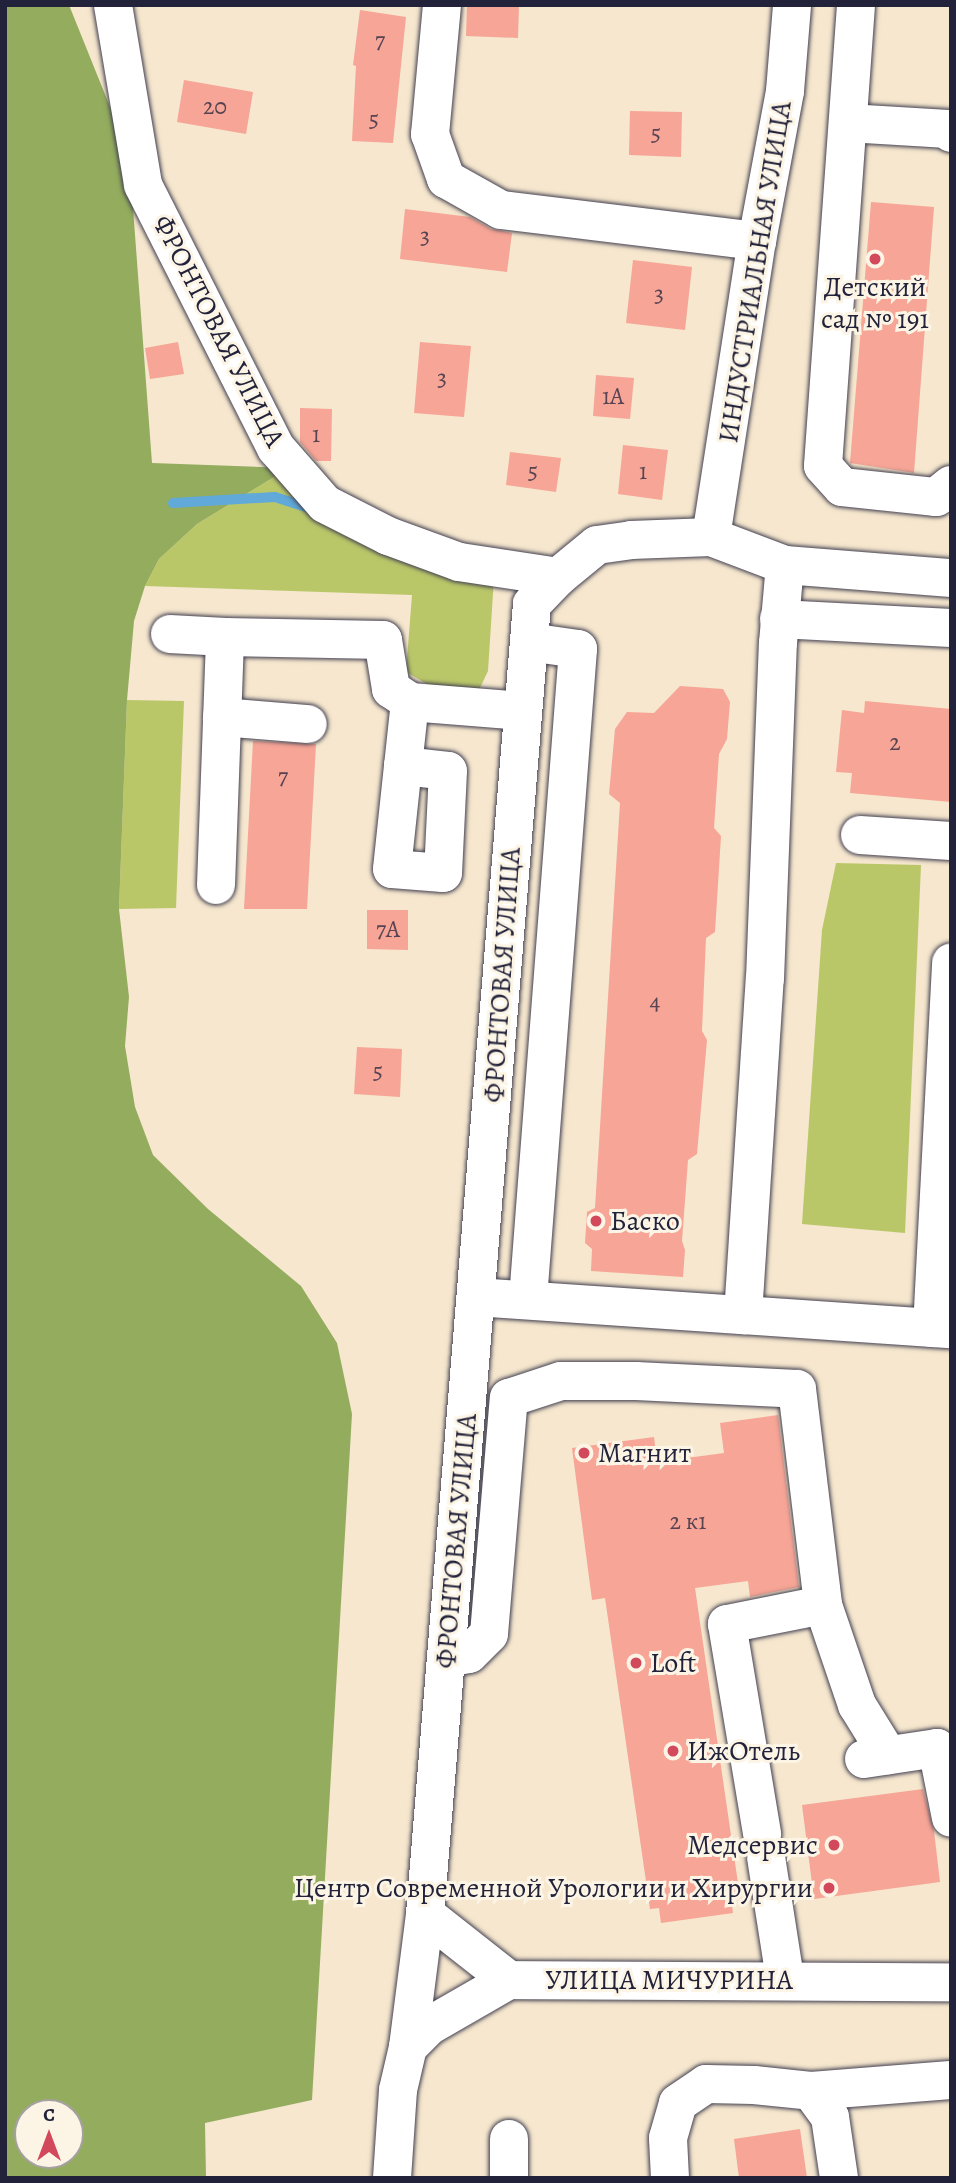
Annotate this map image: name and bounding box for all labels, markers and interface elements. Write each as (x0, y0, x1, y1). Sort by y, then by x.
house number: 7 (375, 27, 385, 55)
house number: 20 (203, 93, 227, 121)
street label: ИНДУСТРИАЛЬНАЯ УЛИЦА (711, 99, 799, 445)
house number: 5 (369, 106, 379, 134)
house number: 5 (651, 120, 661, 148)
street label: ФРОНТОВАЯ УЛИЦА (146, 209, 292, 453)
house number: 3 (420, 223, 430, 251)
marker: Детский сад № 191 (867, 251, 883, 267)
place label: Детский сад № 191 (821, 270, 929, 336)
house number: 3 (654, 281, 664, 309)
house number: 3 (437, 365, 447, 393)
house number: 1А (602, 383, 624, 411)
house number: 1 (312, 421, 320, 449)
house number: 5 (528, 458, 538, 486)
house number: 1 (639, 458, 647, 486)
house number: 2 (889, 729, 901, 757)
house number: 7 (278, 763, 288, 791)
street label: ФРОНТОВАЯ УЛИЦА (476, 846, 528, 1104)
house number: 7А (376, 916, 400, 944)
house number: 4 (650, 988, 660, 1016)
house number: 5 (373, 1058, 383, 1086)
place label: Баско (610, 1204, 680, 1238)
marker: Баско (588, 1213, 604, 1229)
street label: ФРОНТОВАЯ УЛИЦА (428, 1412, 484, 1670)
place label: Магнит (598, 1436, 691, 1470)
marker: Магнит (576, 1445, 592, 1461)
house number: 2 к1 (670, 1508, 706, 1536)
place label: Loft (650, 1646, 696, 1680)
marker: Loft (628, 1655, 644, 1671)
place label: ИжОтель (687, 1734, 800, 1768)
marker: ИжОтель (665, 1743, 681, 1759)
place label: Медсервис (687, 1828, 818, 1862)
marker: Медсервис (824, 1835, 844, 1855)
place label: Центр Современной Урологии и Хирургии (294, 1871, 813, 1905)
marker: Центр Современной Урологии и Хирургии (819, 1878, 839, 1898)
street label: УЛИЦА МИЧУРИНА (545, 1963, 793, 1997)
north arrow (14, 2099, 84, 2169)
text: С (43, 2102, 55, 2128)

